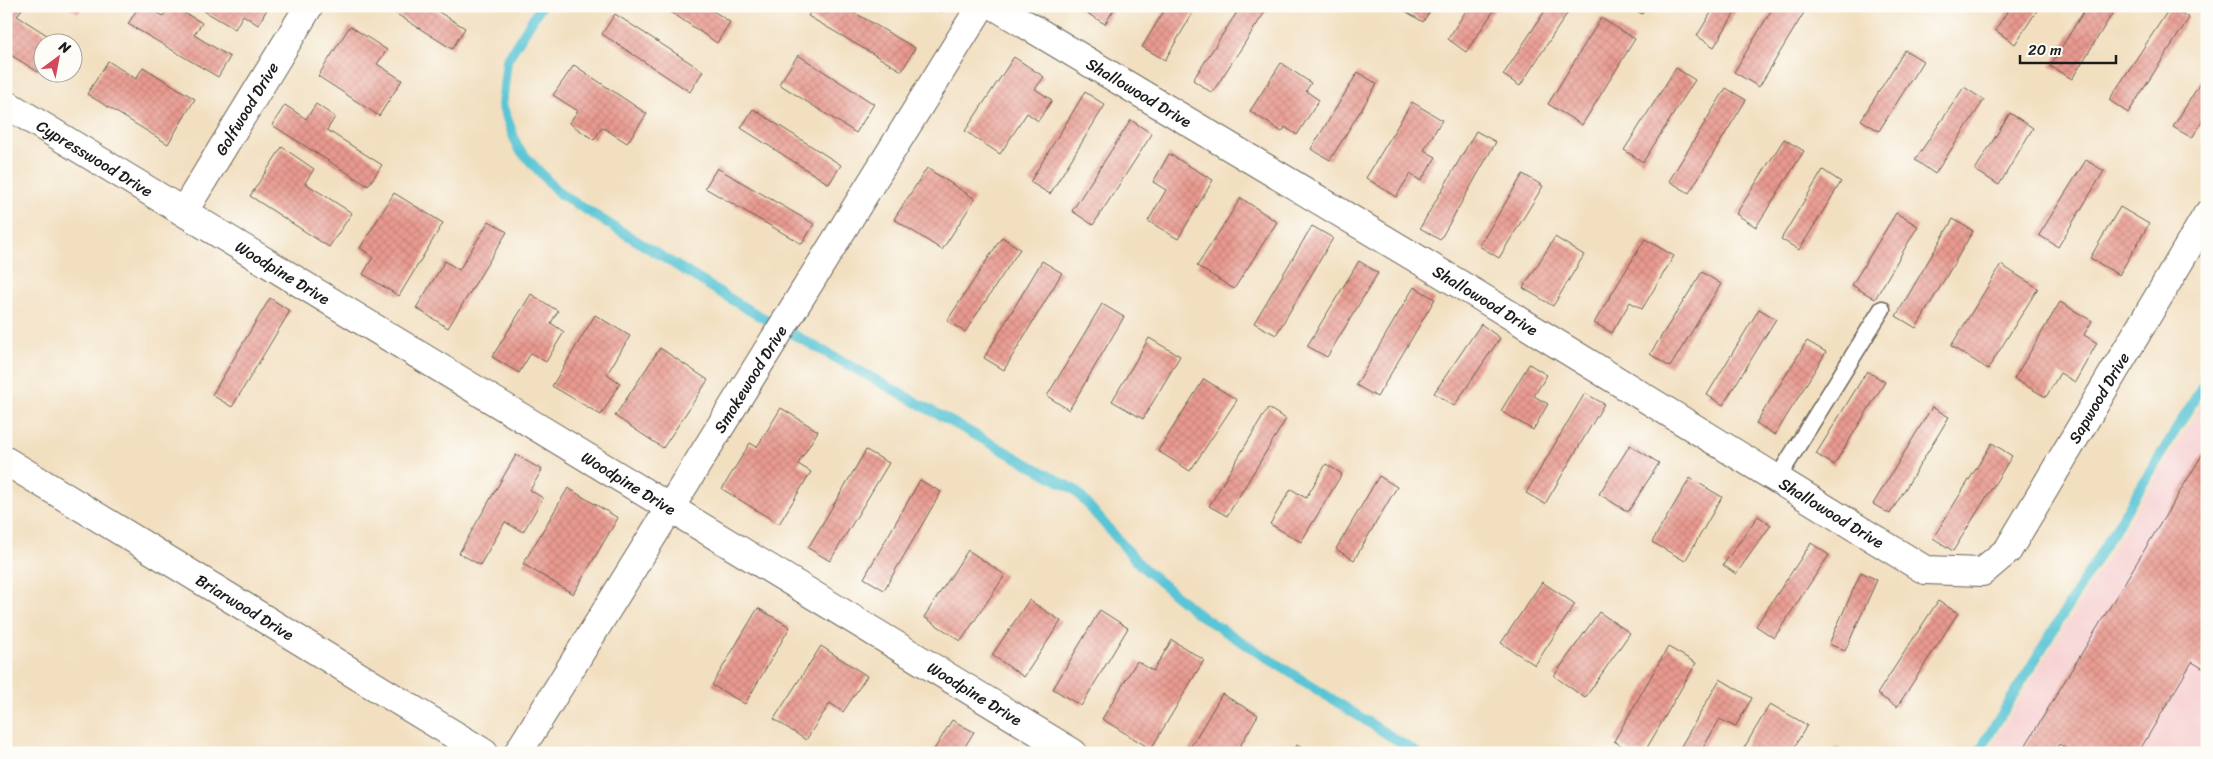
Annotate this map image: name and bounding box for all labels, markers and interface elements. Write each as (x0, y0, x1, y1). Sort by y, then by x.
north arrow (32, 32, 82, 82)
scale bar (2020, 32, 2117, 64)
text: N (53, 34, 76, 61)
text: 20 m (2028, 37, 2062, 63)
street label: Shallowood Drive (1080, 50, 1198, 136)
street label: Golfwood Drive (207, 56, 287, 161)
street label: Cypresswood Drive (31, 112, 159, 205)
street label: Woodpine Drive (229, 233, 336, 313)
street label: Shallowood Drive (1427, 257, 1544, 344)
street label: Smokewood Drive (706, 319, 795, 439)
street label: Sapwood Drive (2060, 346, 2138, 449)
street label: Woodpine Drive (575, 443, 682, 524)
street label: Shallowood Drive (1773, 469, 1890, 557)
street label: Briarwood Drive (190, 566, 300, 649)
street label: Woodpine Drive (921, 654, 1028, 734)

